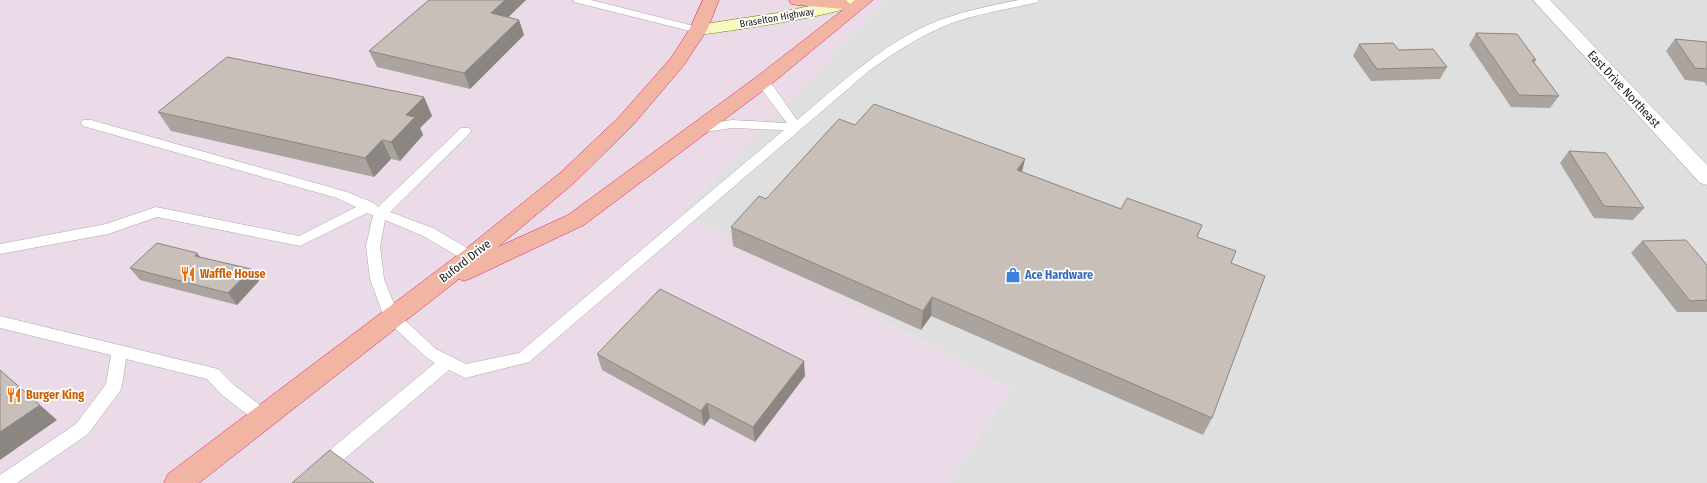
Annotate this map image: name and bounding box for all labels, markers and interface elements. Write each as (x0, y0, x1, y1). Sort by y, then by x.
street label: Braselton Highway (739, 5, 816, 30)
street label: East Drive Northeast (1585, 48, 1663, 130)
street label: Buford Drive (437, 237, 493, 285)
restaurant icon: Waffle House (179, 265, 197, 283)
shop icon: Ace Hardware (1004, 266, 1022, 284)
place label: Waffle House (200, 267, 266, 281)
place label: Ace Hardware (1024, 268, 1093, 282)
restaurant icon: Burger King (5, 386, 23, 404)
place label: Burger King (26, 388, 84, 402)

